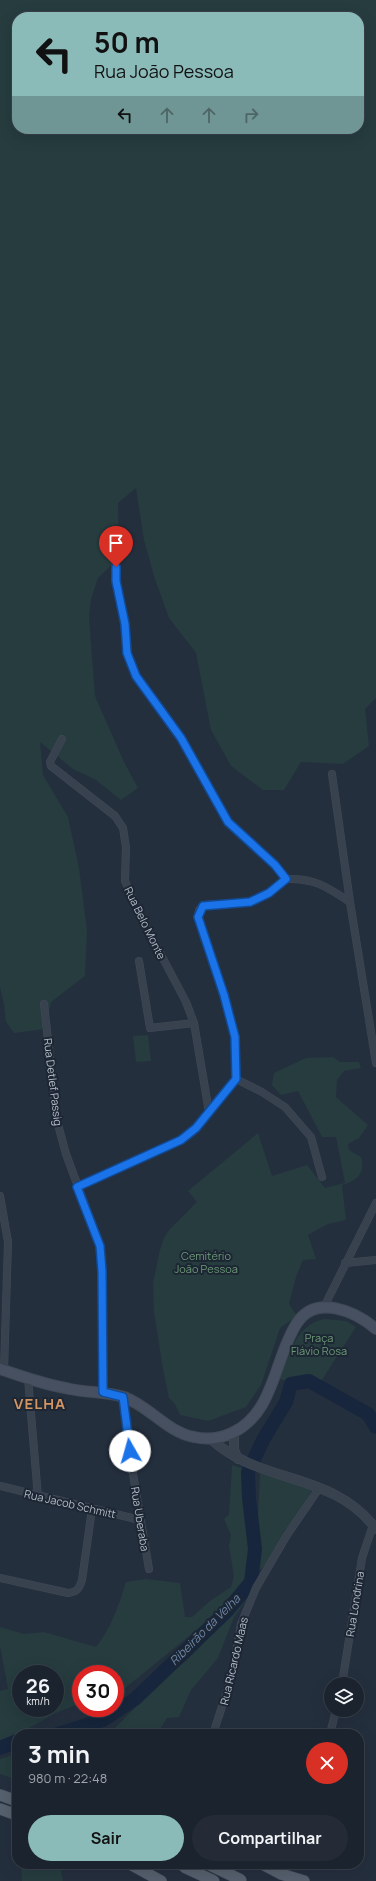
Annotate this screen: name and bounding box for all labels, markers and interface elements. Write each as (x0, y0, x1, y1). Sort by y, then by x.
text: 50 m (94, 23, 160, 61)
icon: left (28, 28, 80, 80)
text: Rua João Pessoa (94, 59, 234, 83)
icon: left (114, 104, 136, 126)
icon: ahead (156, 104, 178, 126)
icon: ahead (198, 104, 220, 126)
icon: right (240, 104, 262, 126)
pin (99, 526, 133, 567)
icon: arrive (105, 532, 127, 554)
street label: Rua Belo Monte (121, 884, 170, 962)
street label: Rua Detlef Passig (41, 1037, 66, 1127)
park label: Cemitério João Pessoa (174, 1248, 238, 1276)
park label: Praça Flávio Rosa (291, 1330, 347, 1358)
district label: VELHA (14, 1393, 66, 1414)
position arrow (109, 1430, 151, 1472)
street label: Rua Jacob Schmitt (23, 1486, 117, 1521)
street label: Rua Uberaba (128, 1486, 153, 1552)
street label: Rua Londrina (342, 1570, 367, 1638)
water label: Ribeirão da Velha (165, 1590, 245, 1669)
street label: Rua Ricardo Maas (216, 1615, 251, 1706)
speed limit sign: 30 (72, 1665, 124, 1717)
text: 26 (26, 1672, 50, 1699)
map controls (324, 1677, 364, 1717)
button: layers (324, 1677, 364, 1717)
text: km/h (26, 1694, 50, 1708)
text: 3 min (28, 1737, 90, 1770)
button: close (306, 1742, 348, 1784)
text: 980 m · 22:48 (28, 1769, 107, 1787)
button: Sair (28, 1815, 184, 1861)
button: Compartilhar (192, 1815, 348, 1861)

